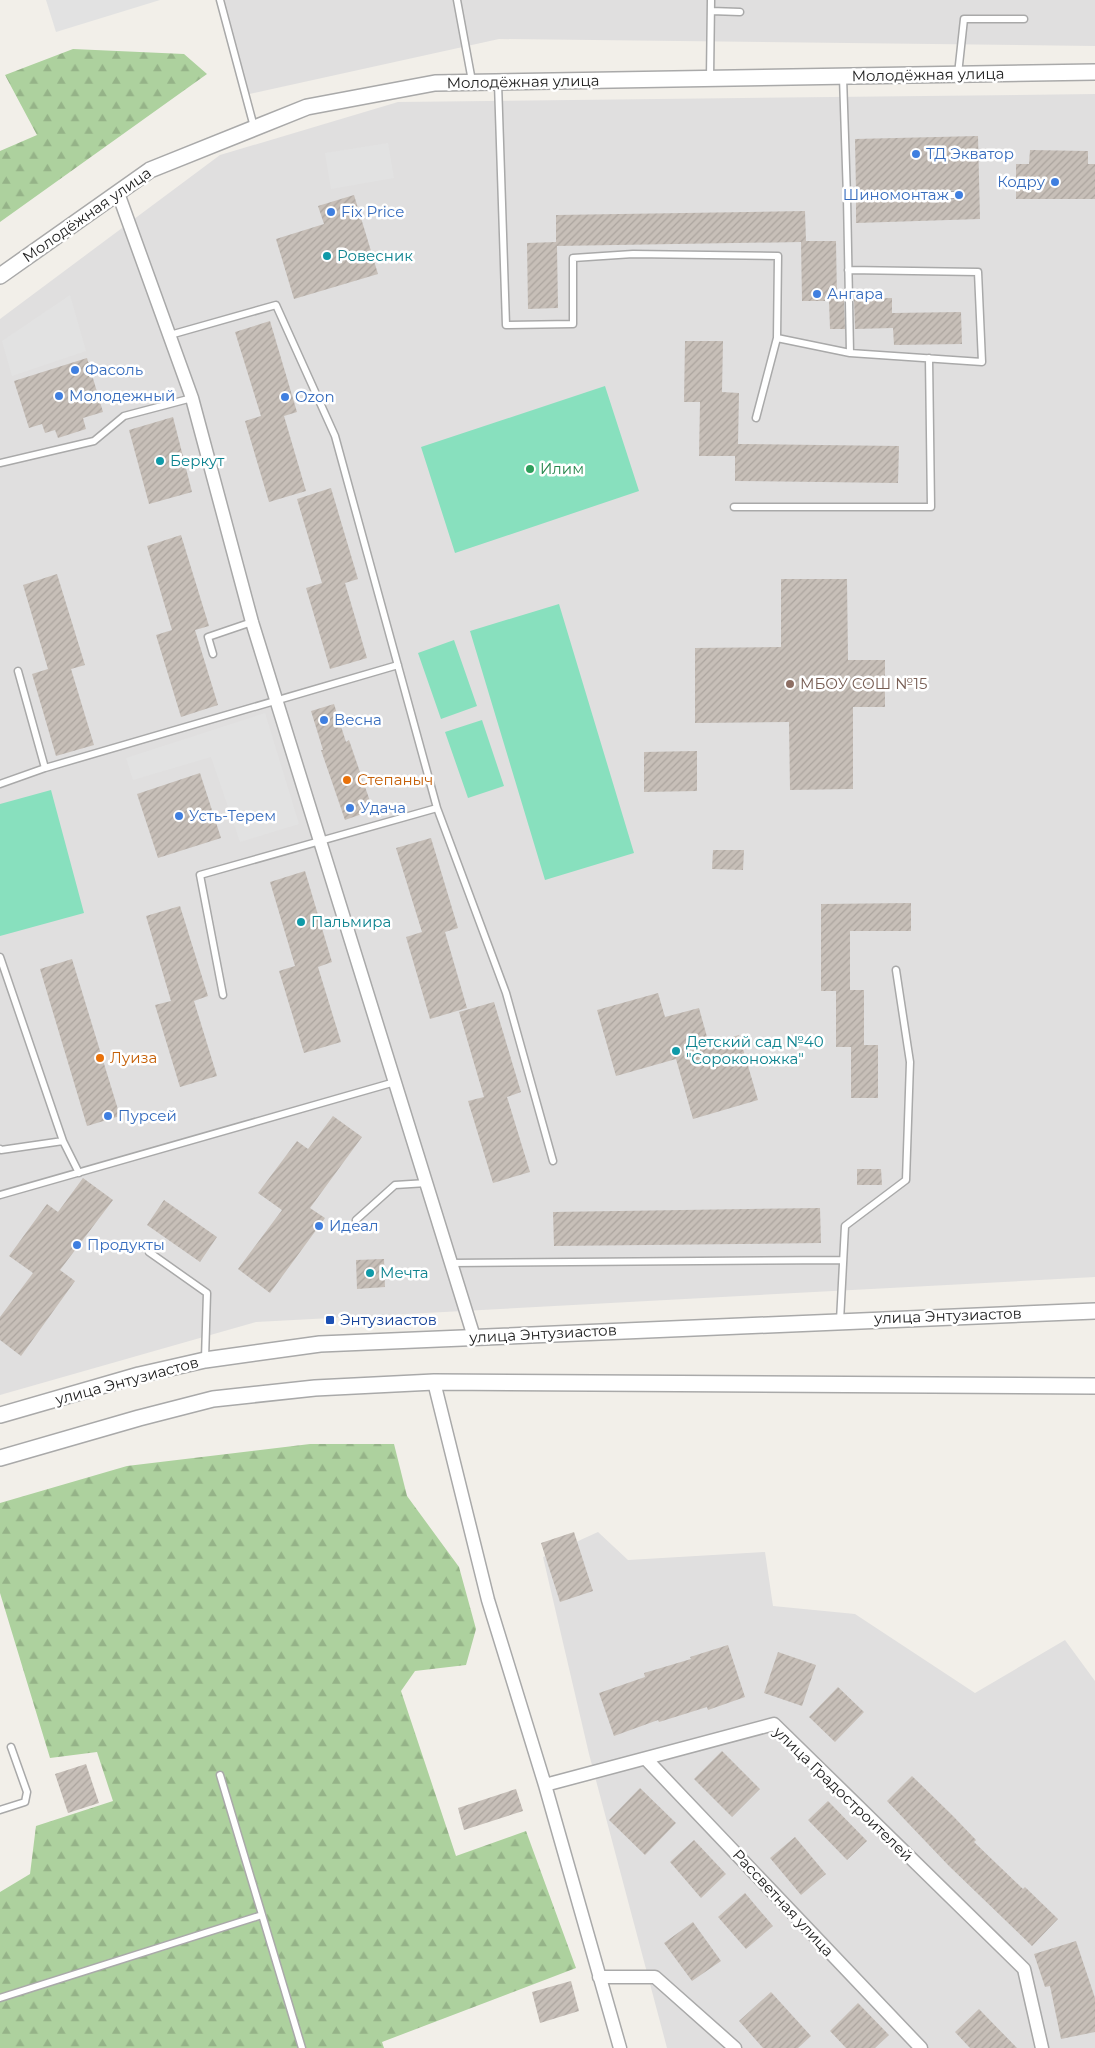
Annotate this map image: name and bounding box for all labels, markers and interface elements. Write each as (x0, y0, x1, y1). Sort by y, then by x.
street label: Молодёжная улица (851, 64, 1005, 85)
street label: Молодёжная улица (446, 71, 600, 92)
place label: ТД Экватор (926, 144, 1014, 163)
marker: ТД Экватор (910, 148, 922, 160)
street label: Молодёжная улица (19, 163, 155, 266)
place label: Кодру (997, 172, 1046, 191)
marker: Кодру (1049, 176, 1061, 188)
place label: Шиномонтаж (843, 185, 950, 204)
marker: Шиномонтаж (953, 189, 965, 201)
place label: Fix Price (341, 202, 404, 221)
marker: Fix Price (325, 206, 337, 218)
place label: Ровесник (337, 246, 413, 265)
marker: Ровесник (321, 250, 333, 262)
place label: Ангара (827, 284, 883, 303)
marker: Ангара (811, 288, 823, 300)
place label: Фасоль (85, 360, 143, 379)
marker: Фасоль (69, 364, 81, 376)
place label: Молодежный (69, 386, 175, 405)
place label: Ozon (295, 387, 335, 406)
marker: Молодежный (53, 390, 65, 402)
marker: Ozon (279, 391, 291, 403)
place label: Беркут (170, 451, 225, 470)
marker: Беркут (154, 455, 166, 467)
place label: Илим (540, 459, 584, 478)
marker: Илим (524, 463, 536, 475)
place label: МБОУ СОШ №15 (800, 674, 928, 693)
marker: МБОУ СОШ №15 (784, 678, 796, 690)
place label: Весна (334, 710, 382, 729)
marker: Весна (318, 714, 330, 726)
place label: Степаныч (357, 770, 433, 789)
marker: Степаныч (341, 774, 353, 786)
place label: Удача (360, 798, 406, 817)
marker: Удача (344, 802, 356, 814)
place label: Усть-Терем (189, 806, 276, 825)
marker: Усть-Терем (173, 810, 185, 822)
place label: Пальмира (311, 912, 391, 931)
marker: Пальмира (295, 916, 307, 928)
place label: Детский сад №40 "Сороконожка" (686, 1032, 824, 1068)
marker: Детский сад №40 "Сороконожка" (670, 1045, 682, 1057)
place label: Луиза (110, 1048, 157, 1067)
marker: Луиза (94, 1052, 106, 1064)
place label: Пурсей (118, 1106, 177, 1125)
marker: Пурсей (102, 1110, 114, 1122)
place label: Идеал (329, 1216, 378, 1235)
marker: Идеал (313, 1220, 325, 1232)
place label: Продукты (87, 1235, 165, 1254)
marker: Продукты (71, 1239, 83, 1251)
place label: Мечта (380, 1263, 429, 1282)
marker: Мечта (364, 1267, 376, 1279)
street label: улица Энтузиастов (873, 1303, 1022, 1328)
place label: Энтузиастов (340, 1310, 437, 1329)
marker: Энтузиастов (324, 1314, 336, 1326)
street label: улица Энтузиастов (468, 1320, 617, 1347)
street label: улица Энтузиастов (52, 1352, 201, 1409)
street label: улица Градостроителей (769, 1721, 917, 1865)
street label: Рассветная улица (729, 1845, 838, 1960)

